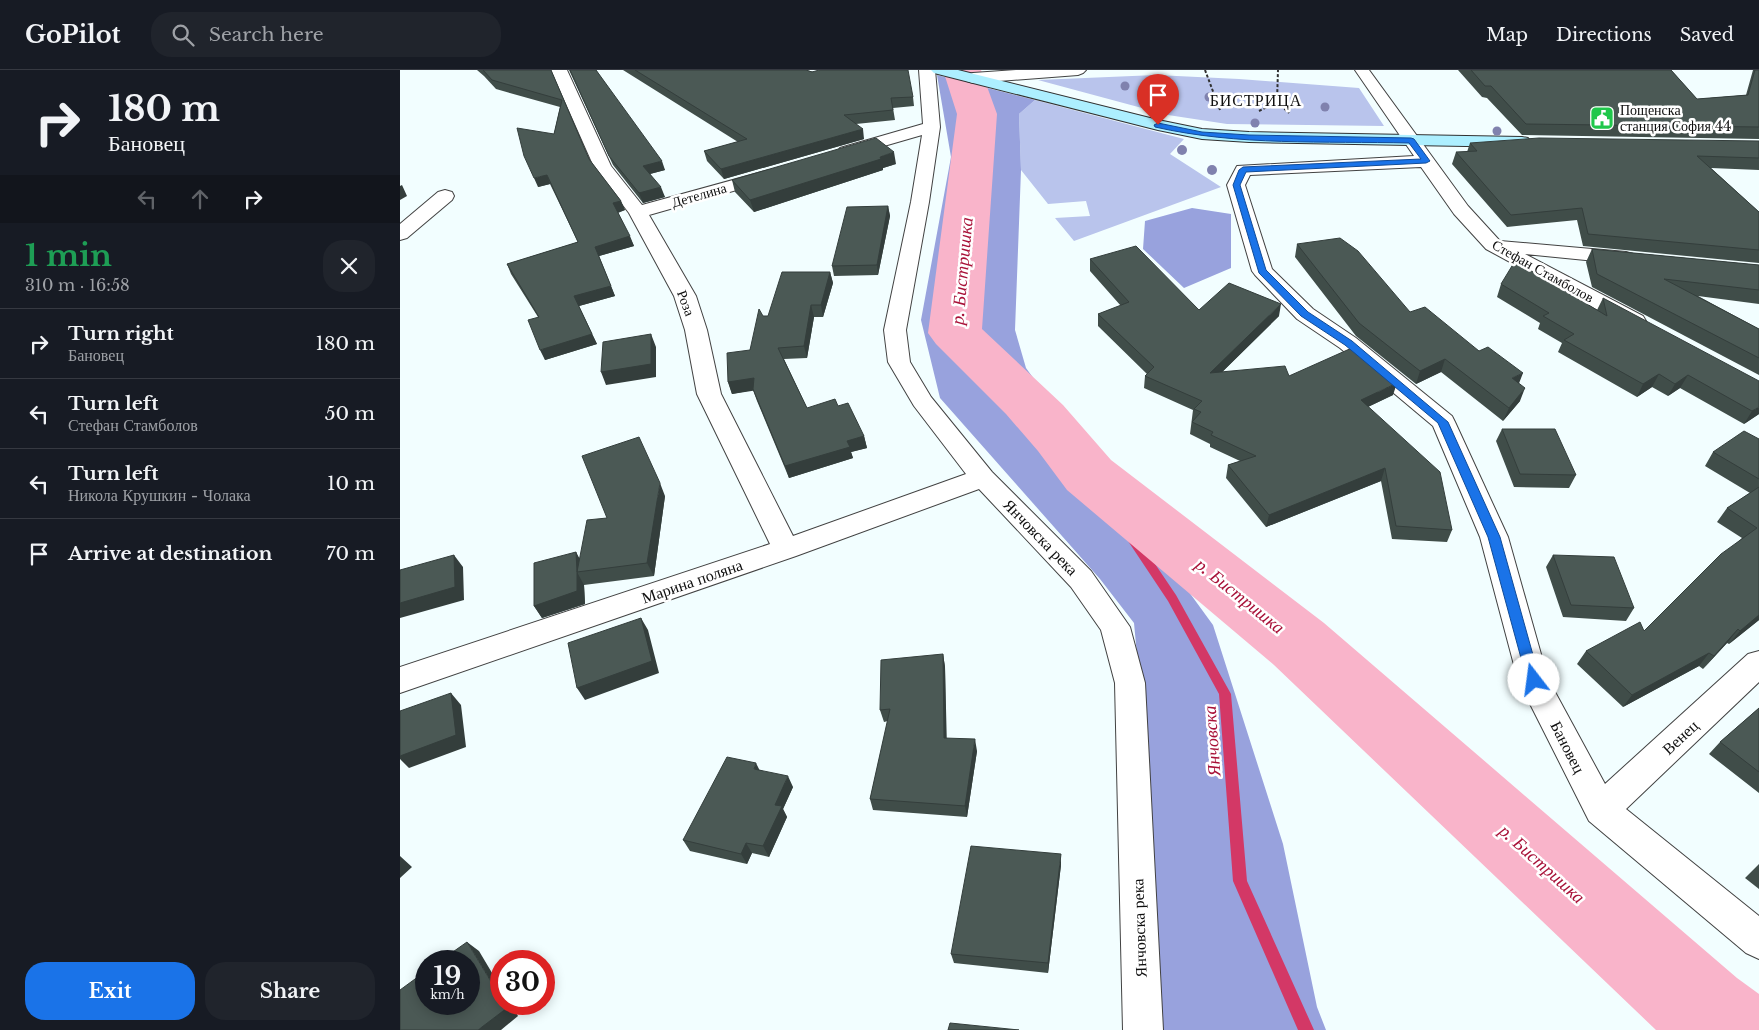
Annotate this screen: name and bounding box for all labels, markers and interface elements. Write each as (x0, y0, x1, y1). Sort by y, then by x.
search box (151, 12, 501, 57)
text: GoPilot (25, 20, 121, 49)
icon: search (169, 21, 197, 49)
text: Search here (209, 23, 324, 46)
text: Map (1486, 24, 1528, 46)
text: Directions (1556, 24, 1652, 46)
text: Saved (1680, 24, 1734, 46)
pin (1137, 74, 1179, 125)
icon: arrive (1144, 81, 1172, 109)
text: 180 m (108, 87, 220, 130)
icon: right (25, 90, 90, 155)
district label: БИСТРИЦА (1210, 90, 1302, 110)
place label: Пощенска станция София 44 (1620, 101, 1731, 135)
public building icon: Пощенска станция София 44 (1589, 105, 1615, 131)
text: Бановец (108, 130, 185, 157)
street label: Детелина (669, 178, 729, 211)
icon: left (133, 185, 161, 213)
icon: ahead (186, 185, 214, 213)
icon: right (239, 185, 267, 213)
water label: р. Бистришка (946, 216, 978, 328)
street label: Стефан Стамболов (1489, 236, 1597, 307)
text: 1 min (25, 237, 112, 274)
button: close (323, 240, 375, 292)
text: 310 m · 16:58 (25, 275, 130, 295)
street label: Роза (673, 288, 699, 319)
text: Turn right (68, 322, 174, 345)
icon: right (25, 330, 53, 358)
text: 180 m (316, 332, 375, 355)
text: Бановец (68, 345, 124, 365)
text: Turn left (68, 392, 159, 415)
icon: left (25, 400, 53, 428)
text: 50 m (325, 402, 375, 425)
text: Стефан Стамболов (68, 415, 198, 435)
text: Turn left (68, 462, 159, 485)
icon: left (25, 470, 53, 498)
text: 10 m (327, 472, 375, 495)
text: Никола Крушкин - Чолака (68, 485, 251, 505)
street label: Янчовска река (999, 495, 1083, 579)
icon: arrive (25, 540, 53, 568)
text: Arrive at destination (68, 542, 272, 565)
text: 70 m (326, 542, 375, 565)
water label: р. Бистришка (1190, 552, 1289, 638)
street label: Марина поляна (639, 554, 745, 608)
position arrow (1507, 653, 1559, 705)
water label: Янчовска (1199, 705, 1226, 778)
street label: Венец (1658, 715, 1702, 759)
street label: Бановец (1546, 718, 1590, 777)
water label: р. Бистришка (1493, 818, 1589, 908)
street label: Янчовска река (1127, 878, 1151, 978)
speed limit sign: 30 (490, 950, 555, 1015)
text: 19 (434, 961, 461, 992)
button: Exit (25, 962, 195, 1020)
button: Share (205, 962, 375, 1020)
text: km/h (430, 987, 465, 1002)

